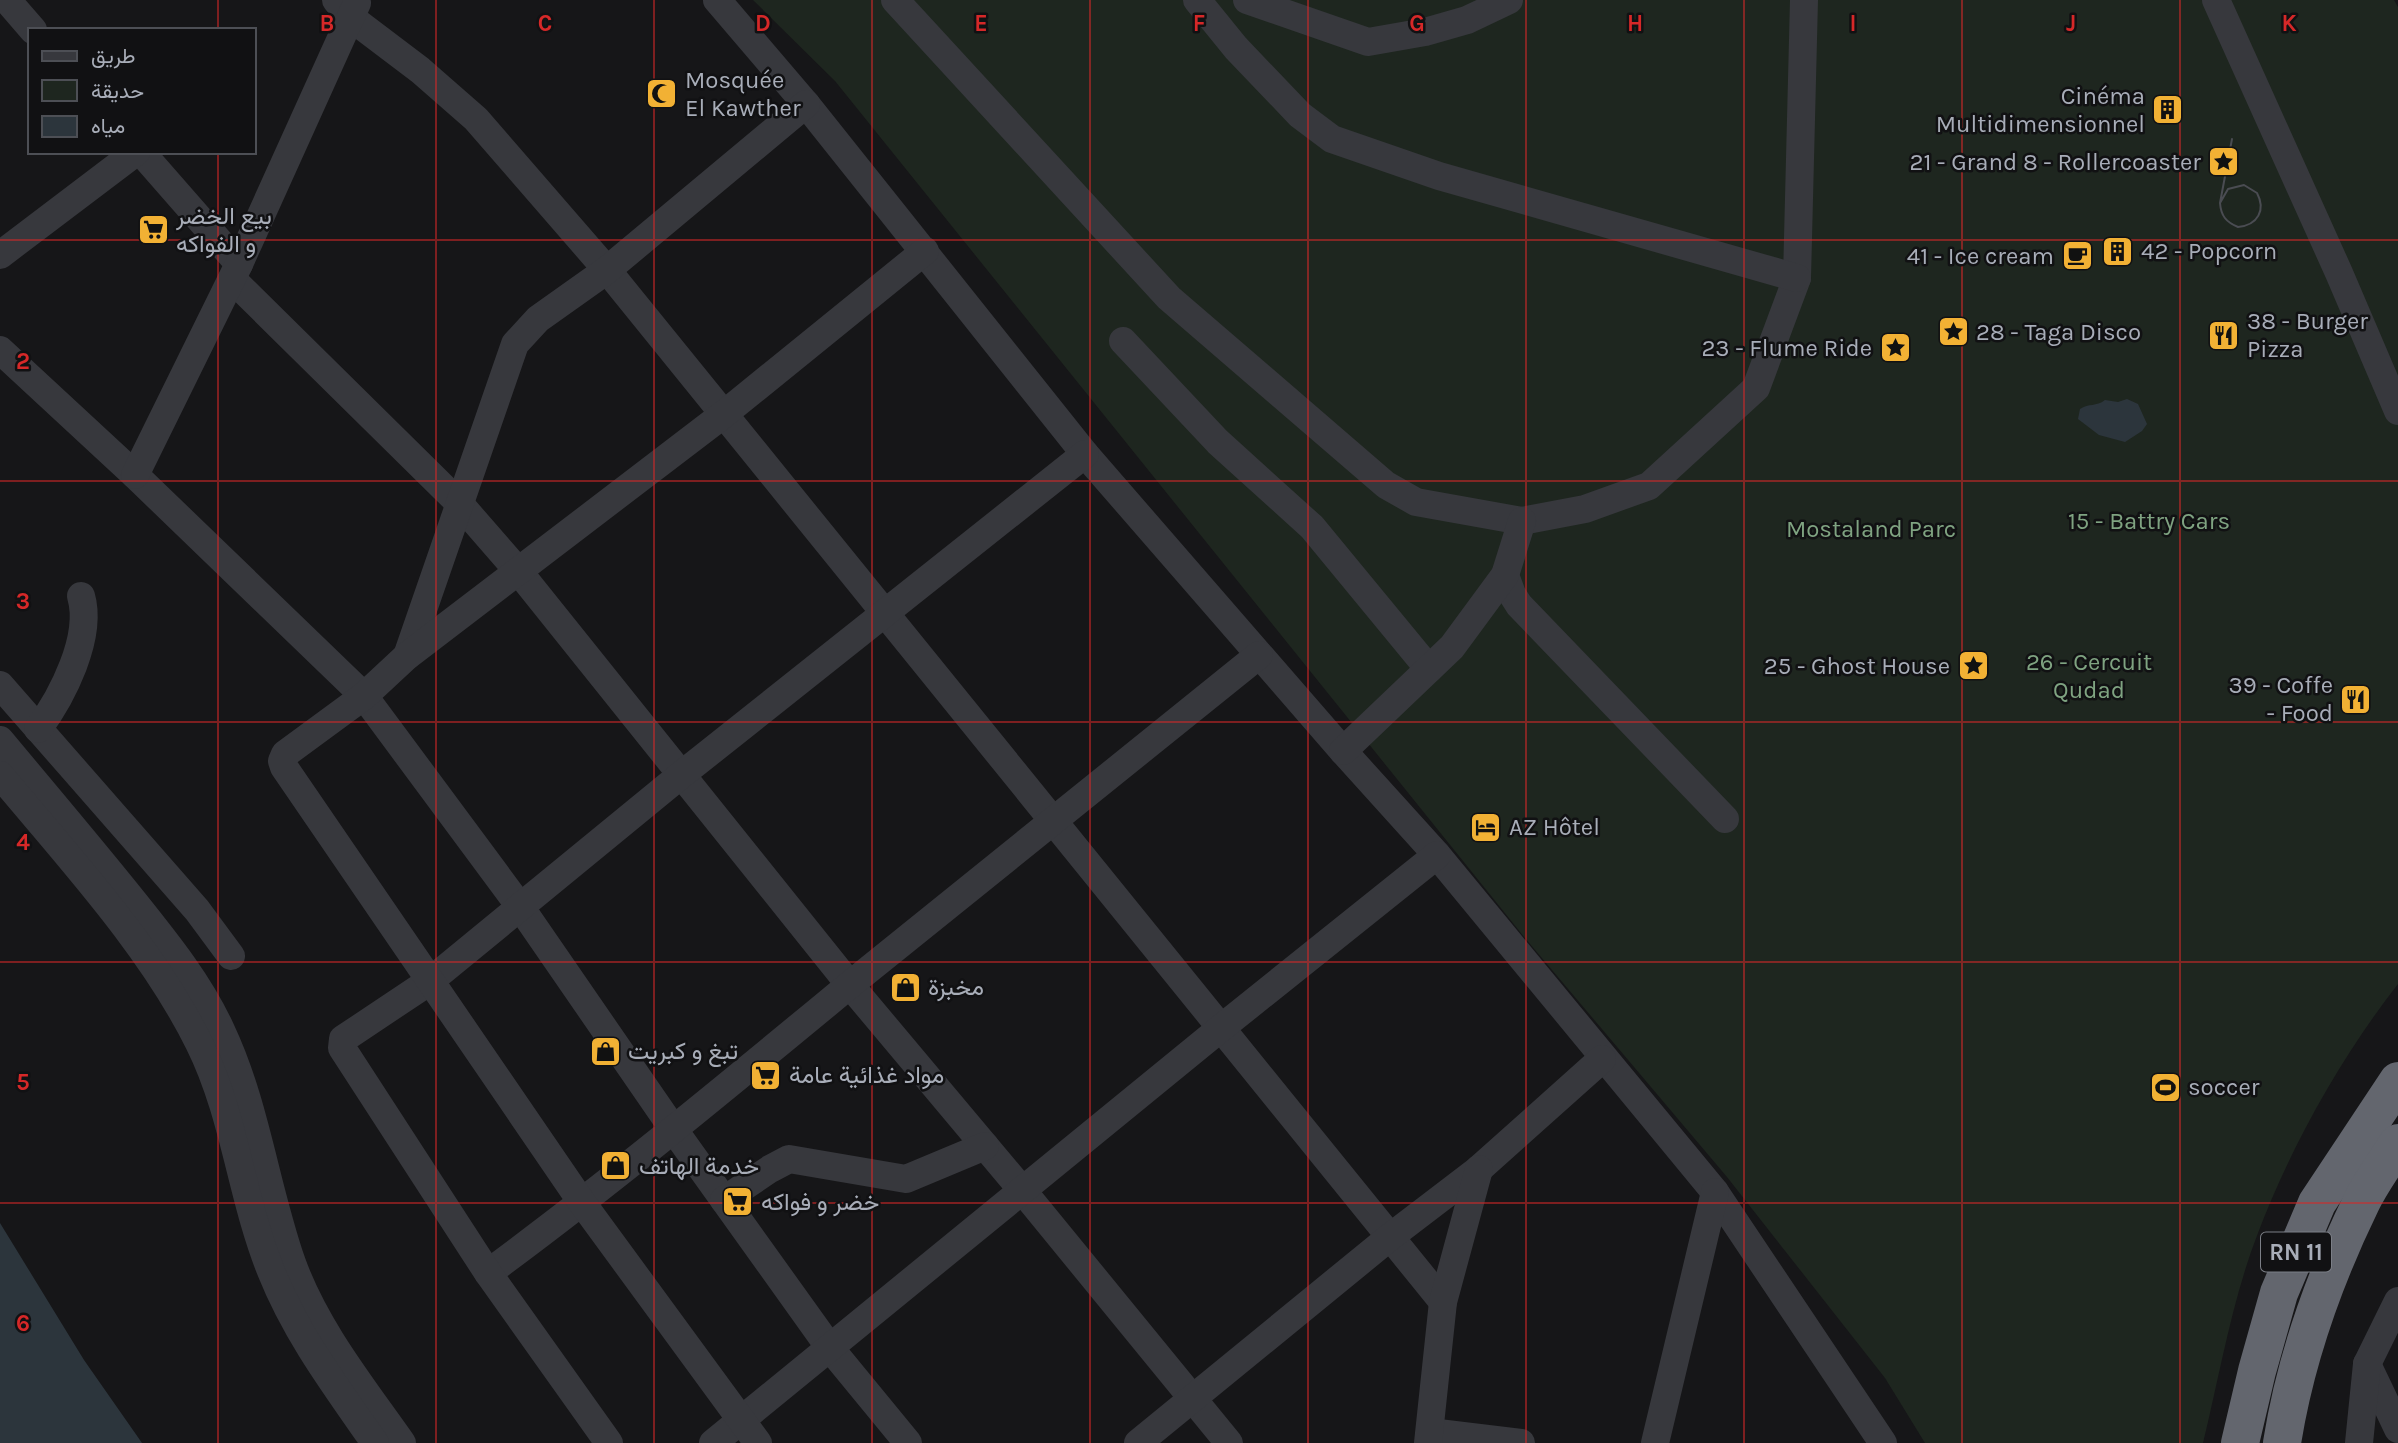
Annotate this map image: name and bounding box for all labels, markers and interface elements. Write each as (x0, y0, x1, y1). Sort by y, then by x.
text: B (320, 10, 334, 37)
text: C (538, 10, 552, 37)
text: D (755, 10, 771, 37)
text: E (974, 10, 988, 37)
text: F (1193, 10, 1205, 37)
text: G (1409, 10, 1425, 37)
text: H (1627, 10, 1643, 37)
text: I (1849, 10, 1857, 37)
text: J (2066, 10, 2076, 37)
text: K (2281, 10, 2297, 37)
legend (28, 28, 256, 154)
text: طريق (91, 44, 136, 69)
place label: Mosquée El Kawther (685, 66, 801, 122)
mosque icon: Mosquée El Kawther (645, 77, 679, 111)
text: حديقة (91, 79, 144, 103)
place label: Cinéma Multidimensionnel (1936, 82, 2145, 138)
building icon: Cinéma Multidimensionnel (2151, 93, 2185, 127)
text: مياه (91, 114, 125, 138)
place icon: 21 - Grand 8 - Rollercoaster (2207, 145, 2241, 179)
place label: 21 - Grand 8 - Rollercoaster (1910, 148, 2201, 176)
place label: بيع الخضر و الفواكه (175, 202, 272, 259)
supermarket icon: بيع الخضر و الفواكه (136, 213, 170, 247)
building icon: 42 - Popcorn (2101, 234, 2135, 268)
place label: 42 - Popcorn (2141, 237, 2277, 265)
cafe icon: 41 - Ice cream (2060, 239, 2094, 273)
place label: 41 - Ice cream (1907, 242, 2054, 270)
place label: 38 - Burger Pizza (2247, 307, 2368, 363)
place icon: 28 - Taga Disco (1936, 315, 1970, 349)
place label: 28 - Taga Disco (1976, 318, 2141, 346)
restaurant icon: 38 - Burger Pizza (2207, 318, 2241, 352)
place icon: 23 - Flume Ride (1878, 331, 1912, 365)
place label: 23 - Flume Ride (1701, 334, 1872, 362)
text: 2 (16, 348, 30, 375)
park label: 15 - Battry Cars (2068, 507, 2230, 535)
park label: Mostaland Parc (1786, 515, 1956, 543)
text: 3 (16, 588, 30, 615)
park label: 26 - Cercuit Qudad (2026, 648, 2152, 704)
place icon: 25 - Ghost House (1956, 649, 1990, 683)
place label: 25 - Ghost House (1764, 652, 1950, 680)
place label: 39 - Coffe - Food (2229, 671, 2333, 727)
restaurant icon: 39 - Coffe - Food (2339, 682, 2373, 716)
hotel icon: AZ Hôtel (1469, 810, 1503, 844)
place label: AZ Hôtel (1509, 813, 1600, 841)
text: 4 (16, 829, 30, 856)
shop icon: مخبزة (888, 970, 922, 1004)
place label: مخبزة (928, 973, 984, 1002)
shop icon: تبغ و كبريت (588, 1034, 622, 1068)
place label: تبغ و كبريت (628, 1037, 738, 1068)
supermarket icon: مواد غذائية عامة (749, 1058, 783, 1092)
place label: مواد غذائية عامة (789, 1061, 944, 1090)
text: 5 (16, 1069, 30, 1096)
sports icon: soccer (2148, 1070, 2182, 1104)
place label: soccer (2188, 1073, 2260, 1101)
shop icon: خدمة الهاتف (599, 1149, 633, 1183)
place label: خدمة الهاتف (639, 1152, 759, 1181)
supermarket icon: خضر و فواكه (721, 1185, 755, 1219)
place label: خضر و فواكه (761, 1188, 879, 1217)
road number: RN 11 (2261, 1232, 2331, 1272)
text: 6 (16, 1310, 30, 1337)

